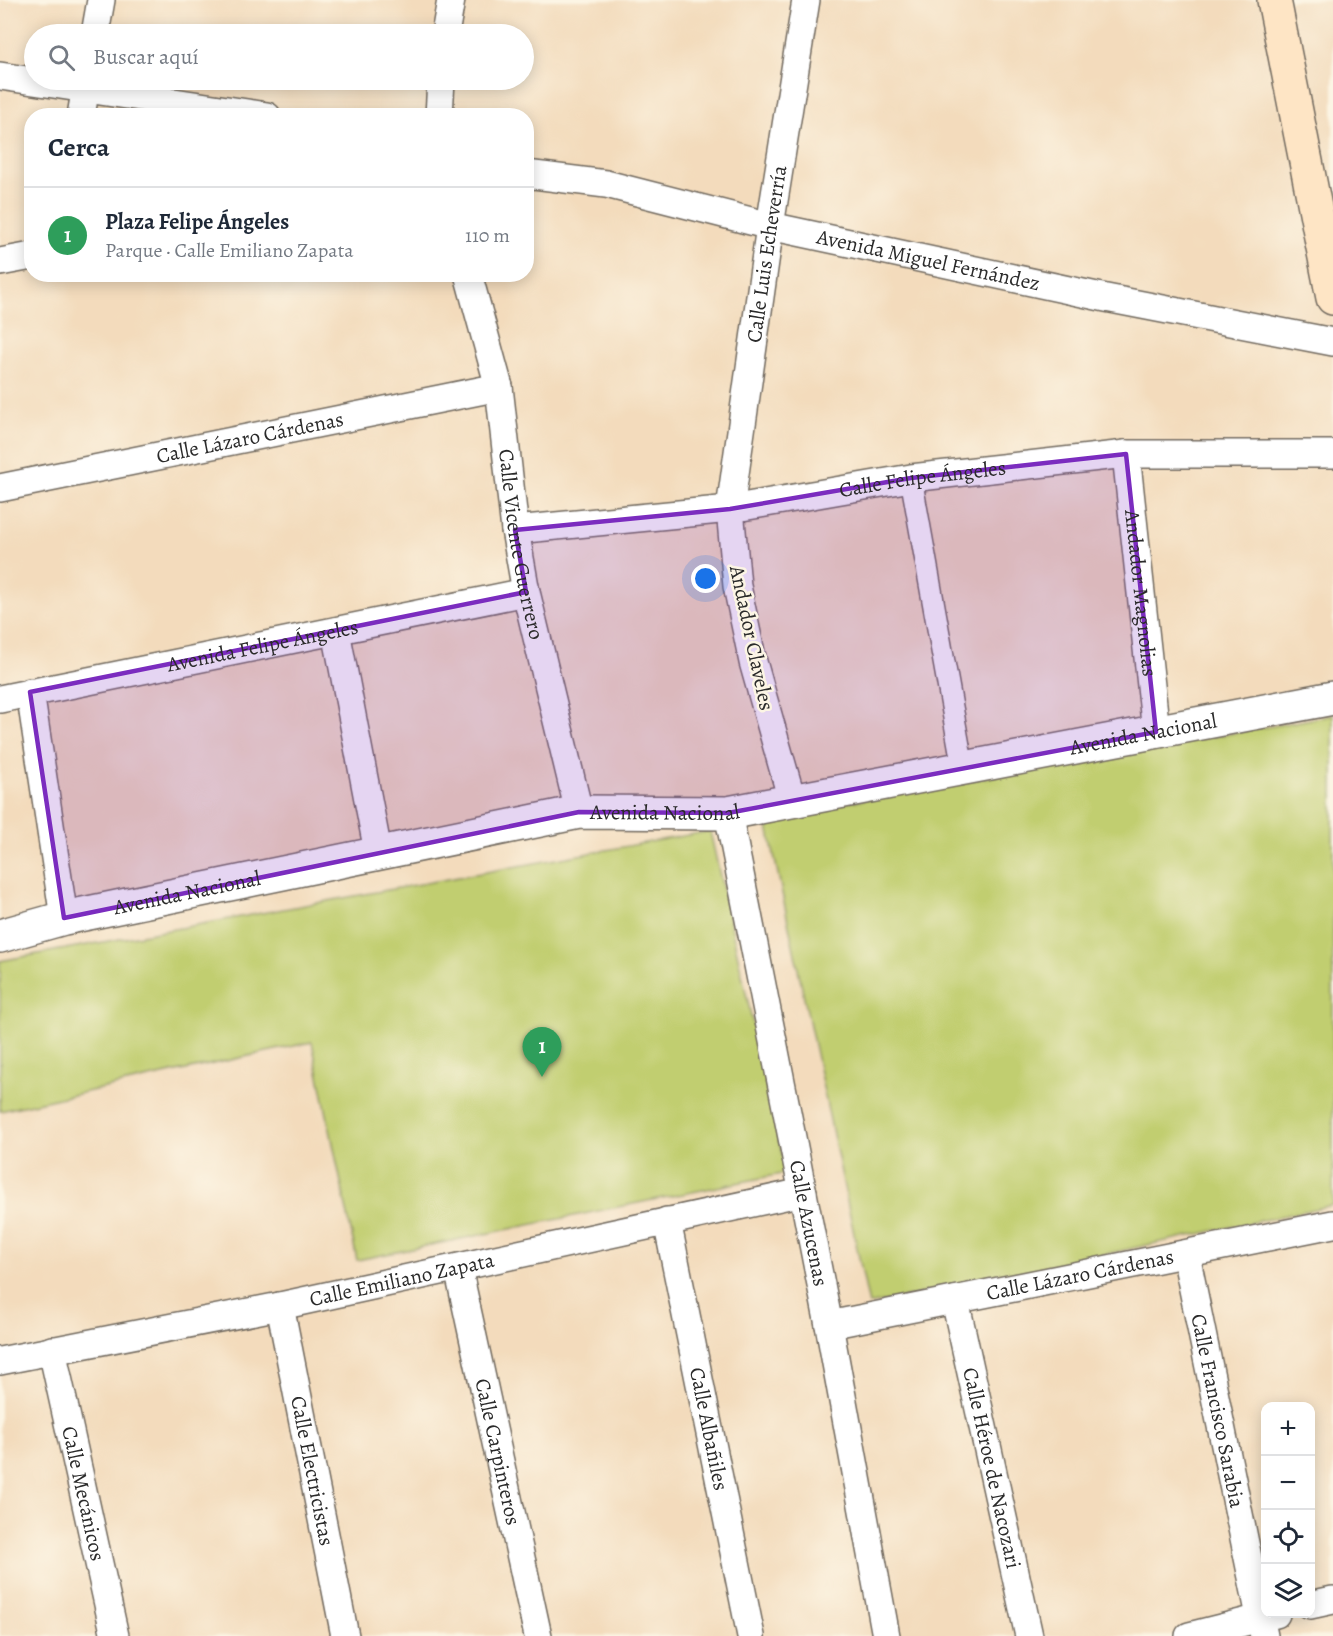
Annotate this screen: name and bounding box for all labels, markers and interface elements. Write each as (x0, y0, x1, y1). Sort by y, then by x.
search box (24, 24, 534, 90)
icon: search (45, 41, 78, 74)
text: Buscar aquí (93, 42, 199, 72)
text: Cerca (48, 130, 110, 165)
street label: Calle Luis Echeverría (740, 163, 794, 345)
text: Plaza Felipe Ángeles (105, 207, 289, 237)
text: 1 (64, 222, 71, 249)
text: 110 m (465, 222, 510, 249)
street label: Avenida Miguel Fernández (813, 222, 1043, 297)
text: Parque · Calle Emiliano Zapata (105, 237, 354, 264)
street label: Calle Lázaro Cárdenas (154, 405, 346, 470)
street label: Calle Vicente Guerrero (492, 447, 551, 642)
street label: Calle Felipe Ángeles (837, 454, 1007, 504)
street label: Andador Magnolias (1118, 507, 1164, 678)
street label: Andador Claveles (723, 562, 781, 713)
your location (691, 564, 720, 593)
street label: Avenida Felipe Ángeles (164, 612, 361, 679)
street label: Avenida Nacional (1066, 706, 1219, 762)
street label: Avenida Nacional (589, 797, 742, 827)
street label: Avenida Nacional (110, 864, 263, 922)
pin: 1 (522, 1028, 562, 1077)
street label: Calle Azucenas (783, 1158, 835, 1289)
street label: Calle Lázaro Cárdenas (984, 1242, 1176, 1307)
street label: Calle Emiliano Zapata (307, 1246, 497, 1313)
street label: Calle Francisco Sarabia (1184, 1311, 1251, 1510)
street label: Calle Albañiles (683, 1365, 735, 1493)
street label: Calle Héroe de Nacozari (956, 1365, 1028, 1571)
street label: Calle Carpinteros (468, 1376, 527, 1528)
street label: Calle Electricistas (284, 1394, 341, 1548)
map controls (1261, 1402, 1315, 1618)
button: + (1261, 1402, 1315, 1456)
street label: Calle Mecánicos (55, 1424, 112, 1563)
button: − (1261, 1456, 1315, 1510)
button: locate (1261, 1510, 1315, 1564)
button: layers (1261, 1564, 1315, 1618)

